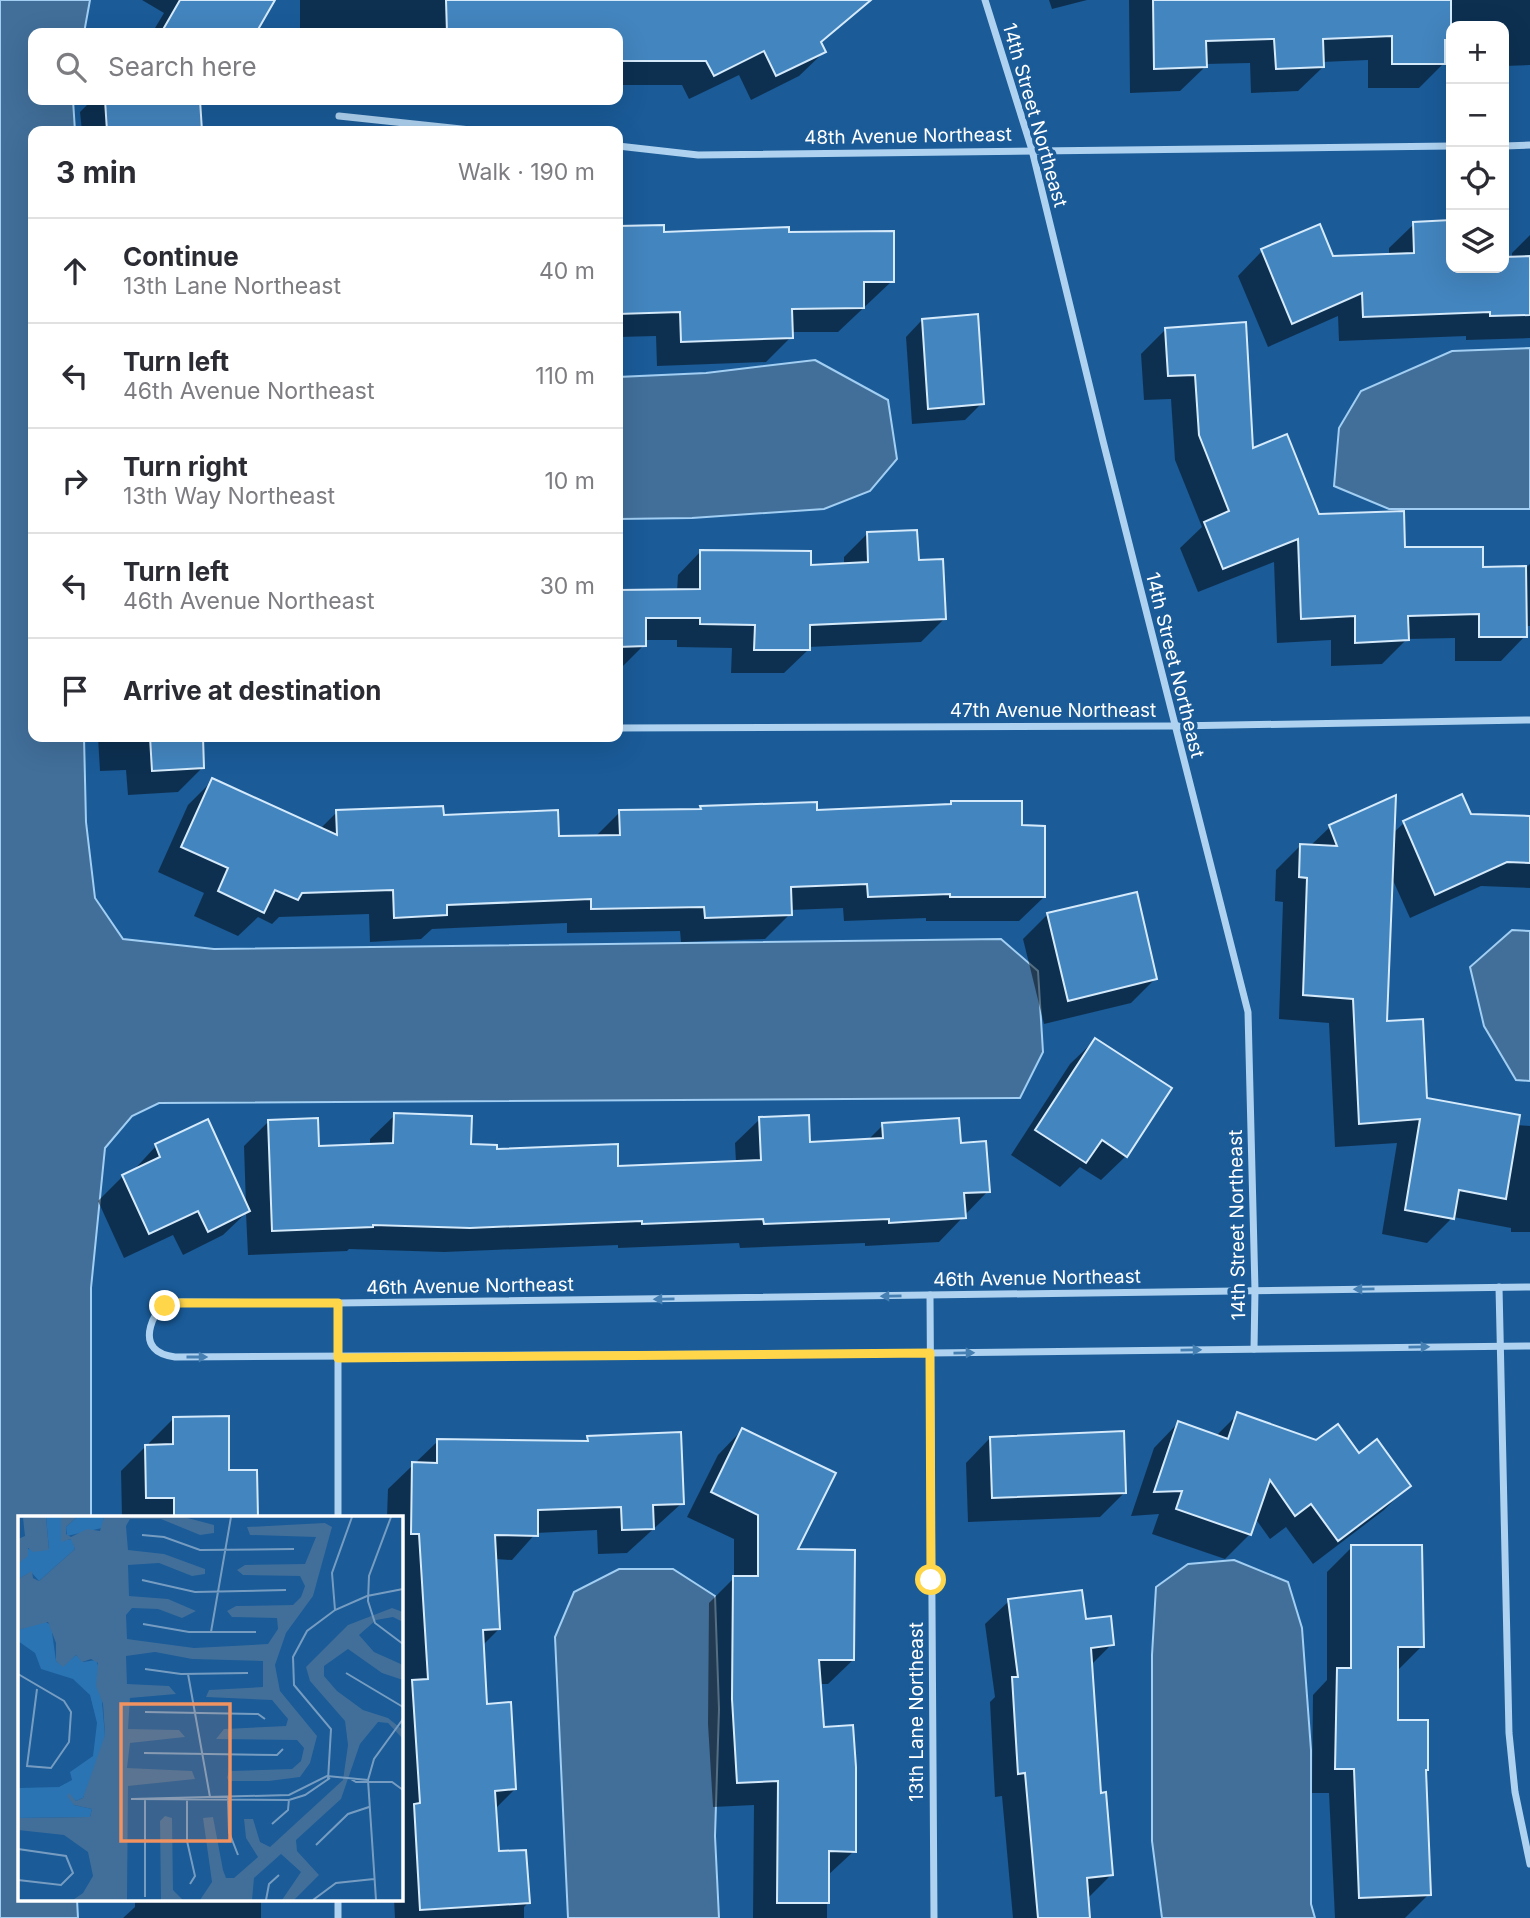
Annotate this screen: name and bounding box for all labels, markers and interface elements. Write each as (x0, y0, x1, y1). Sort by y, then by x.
street label: 14th Street Northeast (998, 20, 1072, 210)
map controls (1446, 21, 1509, 273)
button: + (1446, 21, 1509, 84)
search box (28, 28, 623, 105)
icon: search (52, 48, 90, 86)
text: Search here (108, 51, 257, 82)
button: − (1446, 84, 1509, 147)
street label: 48th Avenue Northeast (804, 123, 1012, 149)
button: locate (1446, 147, 1509, 210)
text: 3 min (56, 154, 137, 190)
text: Walk · 190 m (458, 158, 595, 186)
button: layers (1446, 210, 1509, 273)
text: Continue (123, 241, 239, 272)
icon: ahead (56, 252, 94, 290)
text: 40 m (539, 257, 595, 285)
text: 13th Lane Northeast (123, 272, 341, 300)
text: Turn left (123, 346, 229, 377)
icon: left (56, 357, 94, 395)
text: 110 m (535, 362, 595, 390)
text: 46th Avenue Northeast (123, 377, 374, 405)
text: Turn right (123, 451, 248, 482)
icon: right (56, 462, 94, 500)
text: 10 m (545, 467, 595, 495)
text: 13th Way Northeast (123, 482, 335, 510)
text: Turn left (123, 556, 229, 587)
icon: left (56, 567, 94, 605)
street label: 14th Street Northeast (1141, 570, 1209, 760)
text: 30 m (540, 572, 595, 600)
text: 46th Avenue Northeast (123, 587, 374, 615)
icon: arrive (56, 672, 94, 710)
text: Arrive at destination (123, 675, 382, 706)
street label: 47th Avenue Northeast (950, 699, 1156, 722)
street label: 14th Street Northeast (1224, 1130, 1250, 1320)
street label: 46th Avenue Northeast (933, 1265, 1141, 1291)
street label: 46th Avenue Northeast (366, 1273, 574, 1299)
one-way arrow (1353, 1283, 1375, 1294)
route end (149, 1290, 180, 1321)
one-way arrow (880, 1290, 902, 1302)
one-way arrow (653, 1293, 675, 1305)
one-way arrow (1408, 1341, 1430, 1353)
one-way arrow (1181, 1344, 1203, 1356)
one-way arrow (953, 1347, 975, 1359)
one-way arrow (187, 1352, 209, 1363)
inset map (18, 1516, 402, 1900)
route start (915, 1564, 946, 1595)
street label: 13th Lane Northeast (905, 1622, 928, 1802)

